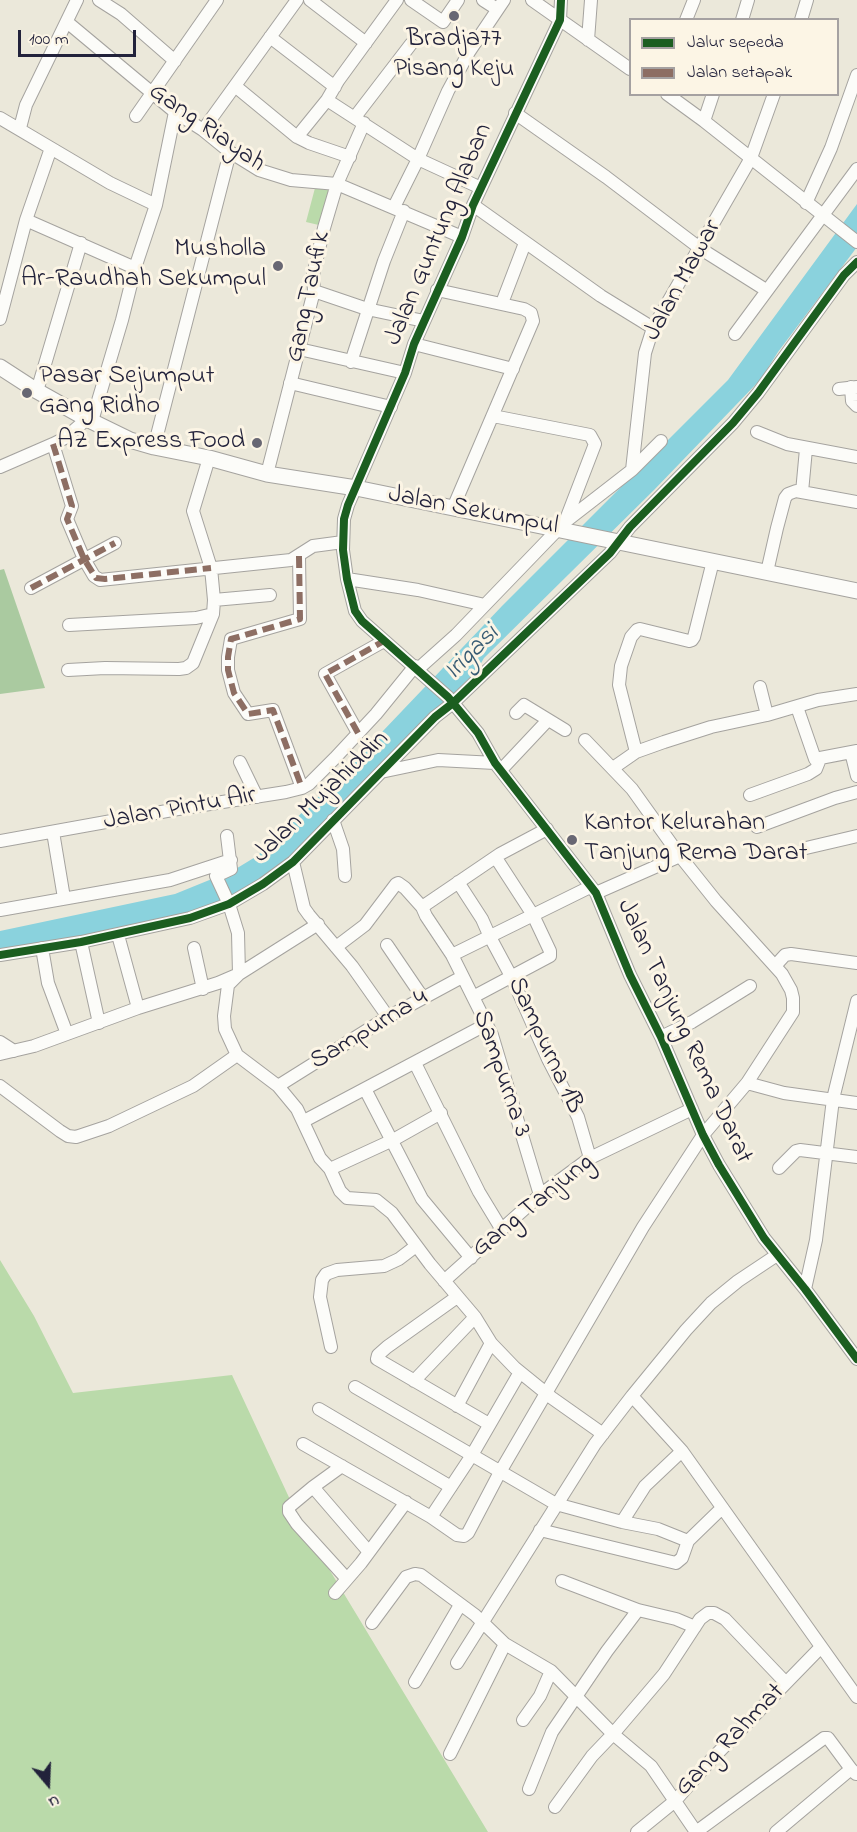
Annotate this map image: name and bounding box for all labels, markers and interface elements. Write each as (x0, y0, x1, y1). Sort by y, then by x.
marker: Bradja77 Pisang Keju (447, 9, 461, 23)
scale bar (21, 18, 140, 56)
legend (629, 18, 839, 96)
place label: Bradja77 Pisang Keju (394, 25, 514, 86)
text: 100 m (29, 27, 69, 53)
text: Jalur sepeda (687, 30, 784, 56)
text: Jalan setapak (687, 60, 792, 86)
street label: Gang Riayah (142, 77, 270, 181)
street label: Jalan Guntung Alaban (379, 119, 501, 351)
street label: Jalan Mawar (638, 215, 730, 347)
street label: Gang Taufik (281, 229, 339, 365)
place label: Musholla Ar-Raudhah Sekumpul (21, 235, 266, 296)
marker: Musholla Ar-Raudhah Sekumpul (271, 259, 285, 273)
place label: Pasar Sejumput Gang Ridho (39, 362, 215, 424)
marker: Pasar Sejumput Gang Ridho (20, 386, 34, 400)
place label: AZ Express Food (57, 427, 245, 459)
marker: AZ Express Food (250, 436, 264, 450)
street label: Jalan Sekumpul (385, 480, 561, 544)
water label: Irigasi (439, 620, 507, 688)
street label: Jalan Mujahiddin (247, 725, 397, 871)
street label: Jalan Pintu Air (101, 781, 259, 839)
place label: Kantor Kelurahan Tanjung Rema Darat (584, 809, 807, 870)
marker: Kantor Kelurahan Tanjung Rema Darat (565, 833, 579, 847)
street label: Jalan Tanjung Rema Darat (608, 895, 758, 1169)
street label: Sampurna 1B (499, 973, 589, 1119)
street label: Sampurna 4 (305, 984, 435, 1078)
street label: Sampurna 3 (464, 1007, 536, 1141)
street label: Gang Tanjung (467, 1148, 601, 1266)
street label: Gang Rahmat (669, 1678, 793, 1804)
north arrow (18, 1754, 78, 1814)
text: U (45, 1788, 63, 1814)

